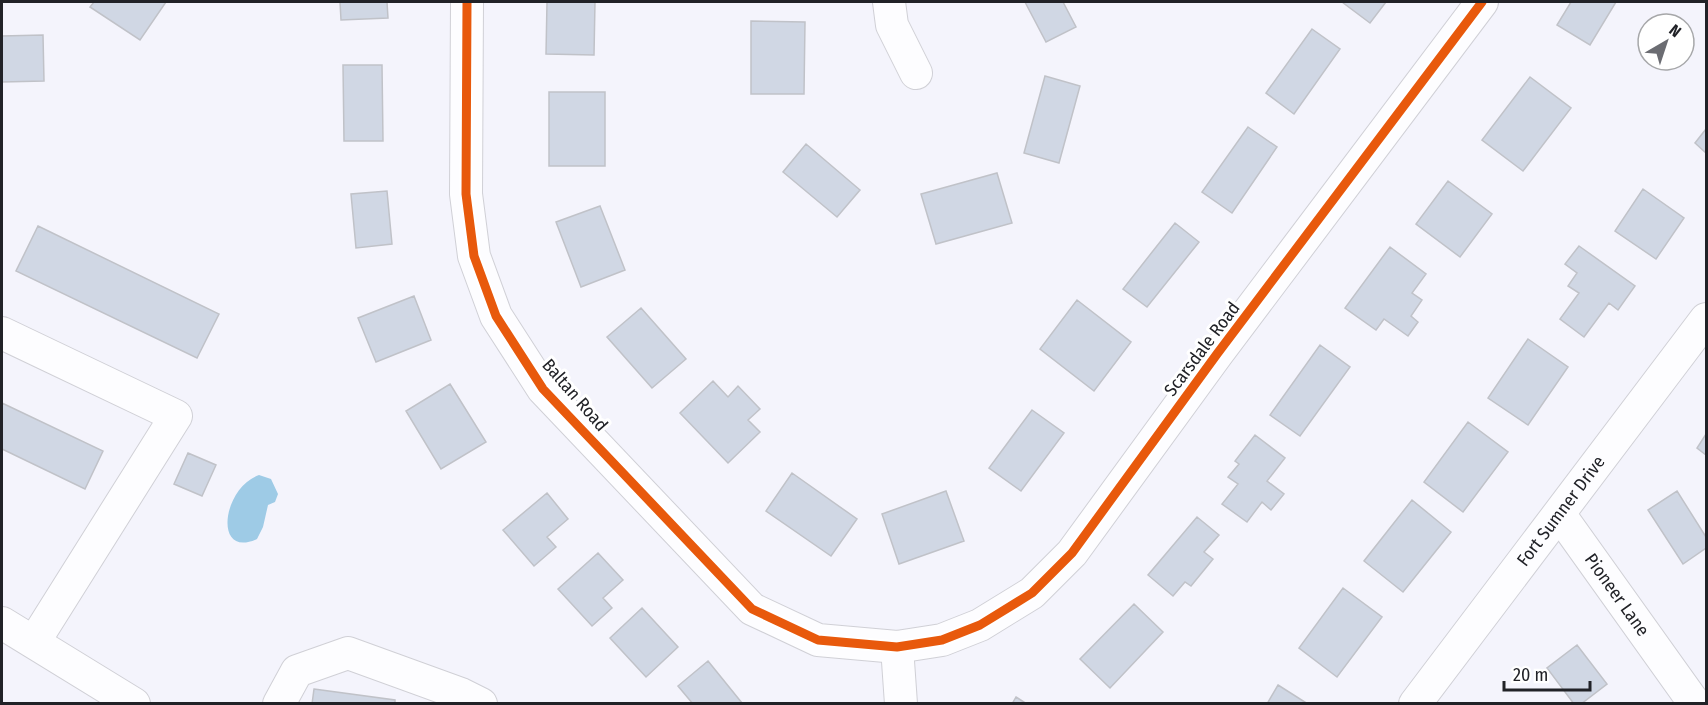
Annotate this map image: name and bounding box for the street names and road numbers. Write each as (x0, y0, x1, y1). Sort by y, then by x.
street label: Scarsdale Road (1159, 298, 1245, 400)
street label: Baltan Road (538, 354, 612, 436)
street label: Fort Sumner Drive (1512, 451, 1610, 570)
street label: Pioneer Lane (1580, 549, 1654, 640)

